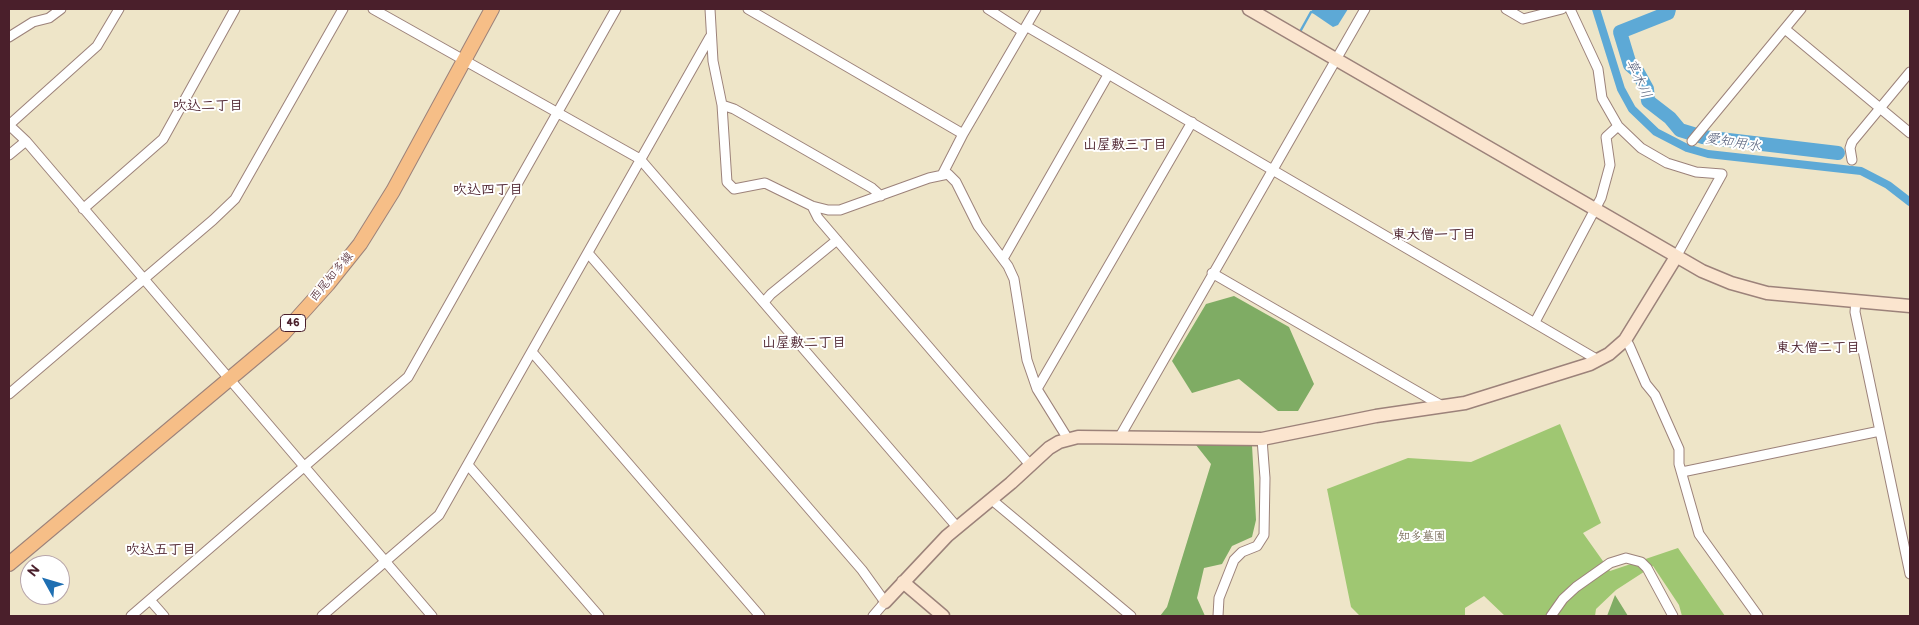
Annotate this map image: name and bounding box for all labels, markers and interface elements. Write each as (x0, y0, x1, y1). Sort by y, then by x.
water label: 草木川 (1622, 56, 1654, 102)
district label: 吹込二丁目 (173, 98, 243, 114)
water label: 愛知用水 (1704, 130, 1762, 156)
district label: 山屋敷三丁目 (1083, 137, 1167, 153)
district label: 吹込四丁目 (453, 182, 523, 198)
district label: 東大僧一丁目 (1392, 227, 1476, 243)
street label: 西尾知多線 (307, 249, 357, 305)
road number: 46 (280, 314, 306, 332)
district label: 山屋敷二丁目 (762, 335, 846, 351)
district label: 東大僧二丁目 (1776, 340, 1860, 356)
park label: 知多墓園 (1398, 530, 1446, 544)
district label: 吹込五丁目 (126, 542, 196, 558)
north arrow (20, 555, 70, 605)
text: N (24, 561, 44, 580)

